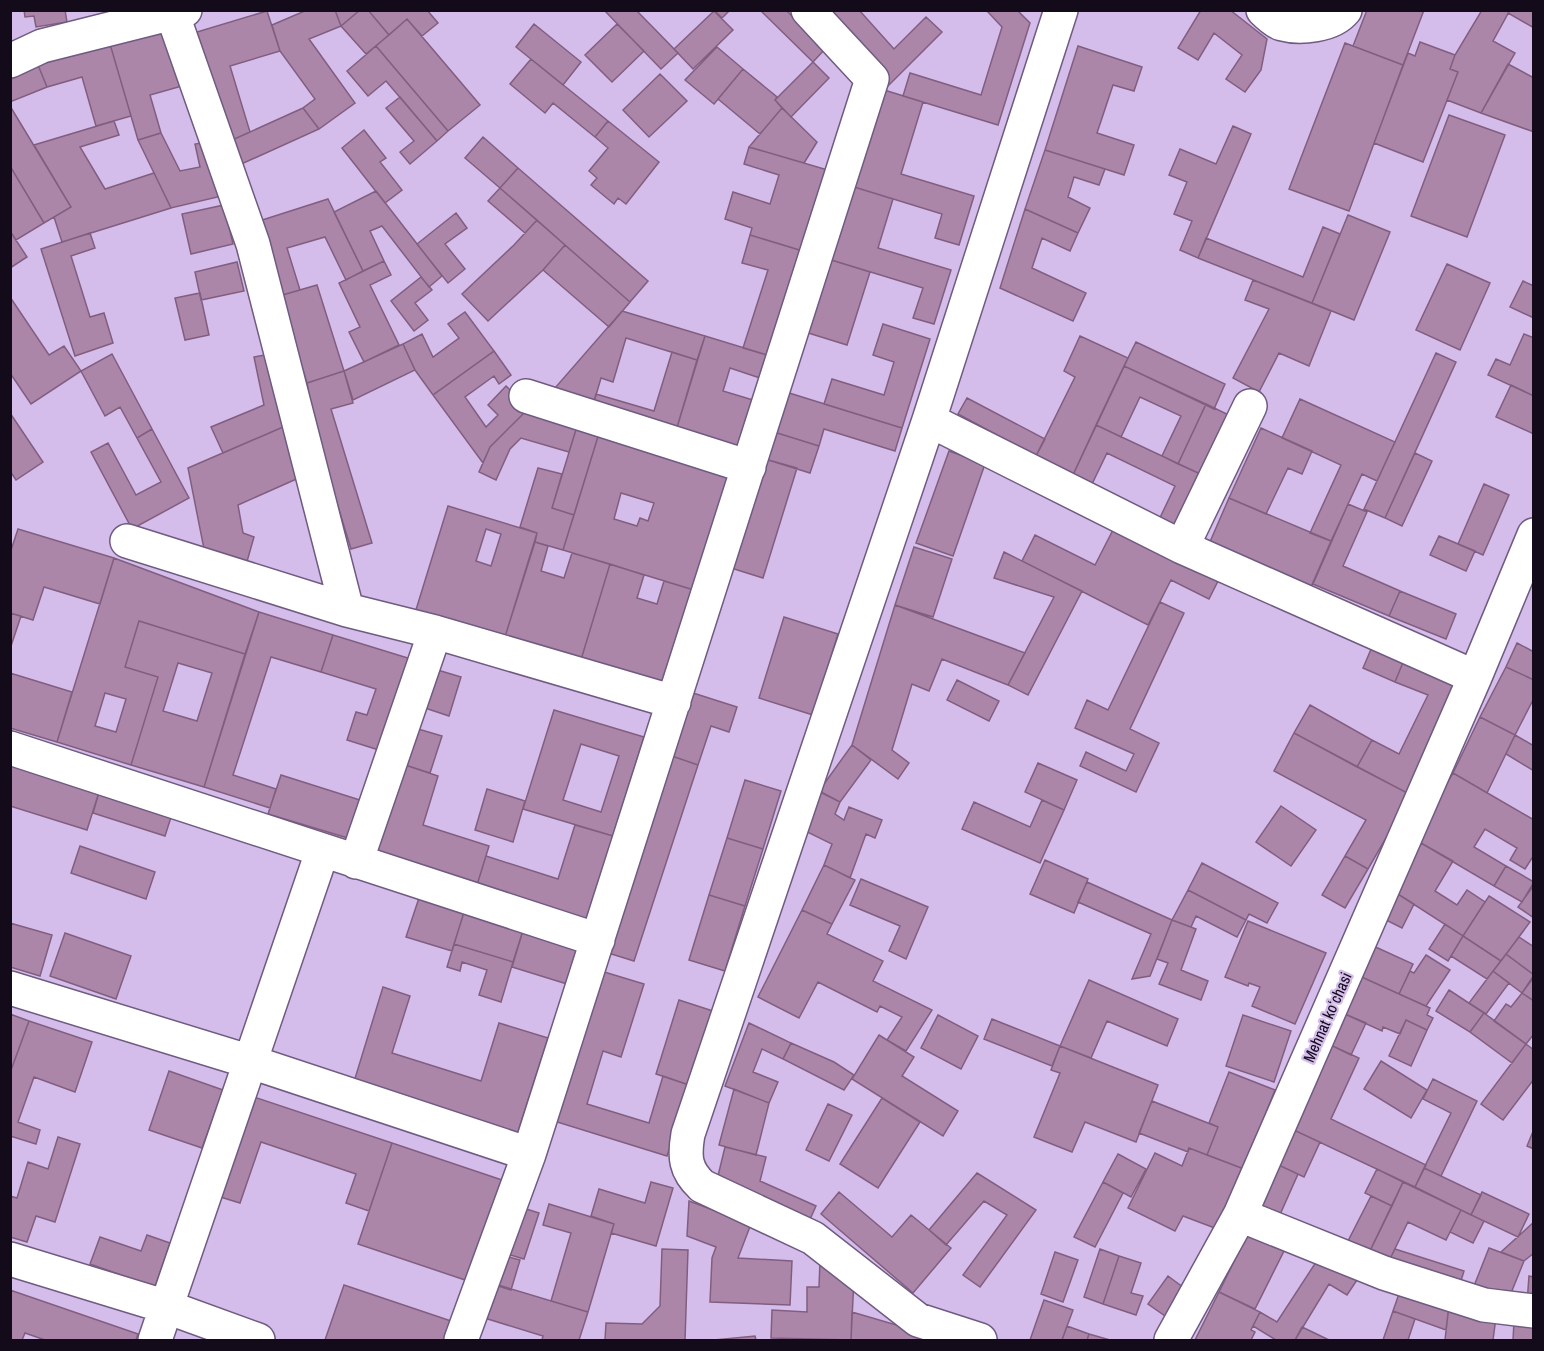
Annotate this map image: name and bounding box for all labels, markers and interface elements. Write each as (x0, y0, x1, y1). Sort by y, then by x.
street label: Mehnat koʻchasi (1297, 969, 1357, 1065)

